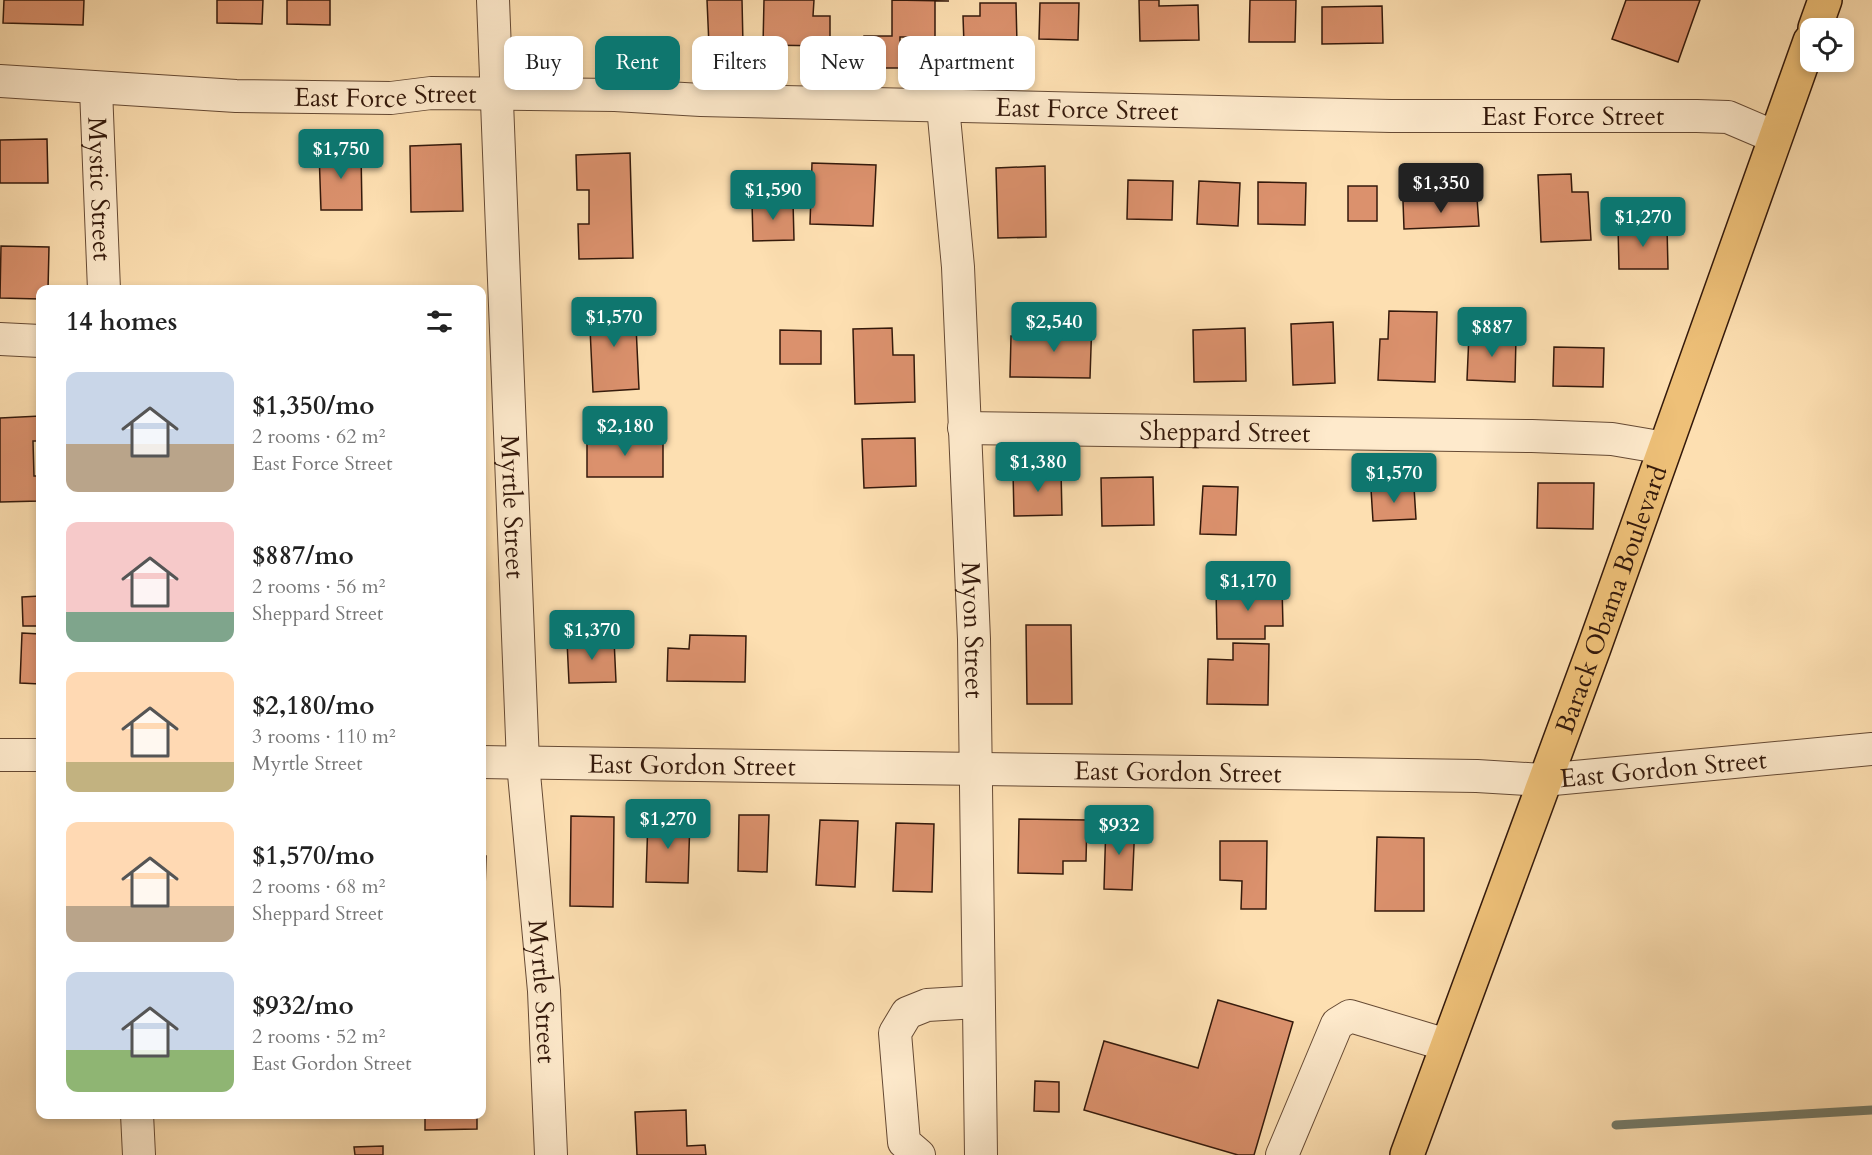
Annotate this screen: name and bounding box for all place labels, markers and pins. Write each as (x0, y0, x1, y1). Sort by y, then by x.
pin: $1,750 (292, 129, 390, 180)
pin: $1,350 (1392, 163, 1490, 214)
pin: $1,590 (724, 170, 822, 221)
pin: $1,270 (1594, 197, 1692, 248)
pin: $1,570 (565, 297, 663, 348)
pin: $2,540 (1005, 302, 1103, 353)
pin: $887 (1456, 307, 1528, 358)
pin: $2,180 (576, 406, 674, 457)
pin: $1,380 (989, 442, 1087, 493)
pin: $1,570 (1345, 453, 1443, 504)
pin: $1,170 (1199, 561, 1297, 612)
pin: $1,370 (543, 610, 641, 661)
pin: $1,270 (619, 799, 717, 850)
pin: $932 (1083, 805, 1155, 856)

